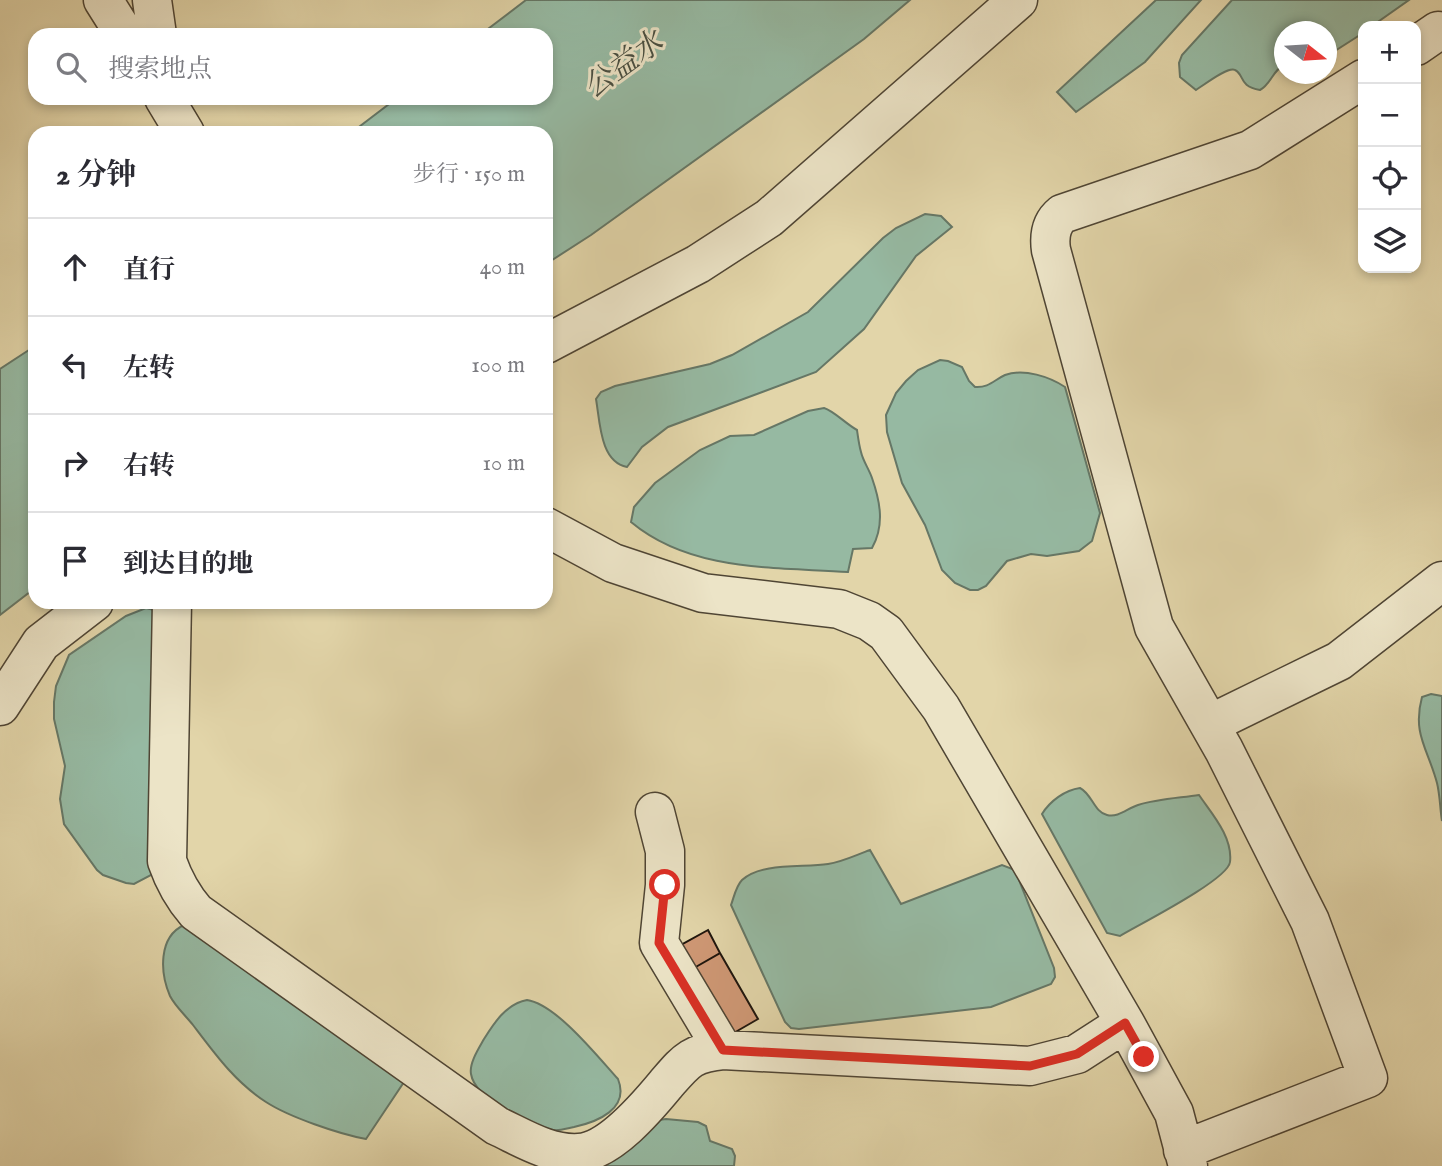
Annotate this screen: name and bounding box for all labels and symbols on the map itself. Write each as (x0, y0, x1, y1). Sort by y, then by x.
north arrow (1274, 21, 1337, 84)
water label: 公益水 (576, 22, 674, 108)
route start (649, 869, 680, 900)
route end (1128, 1041, 1159, 1072)

